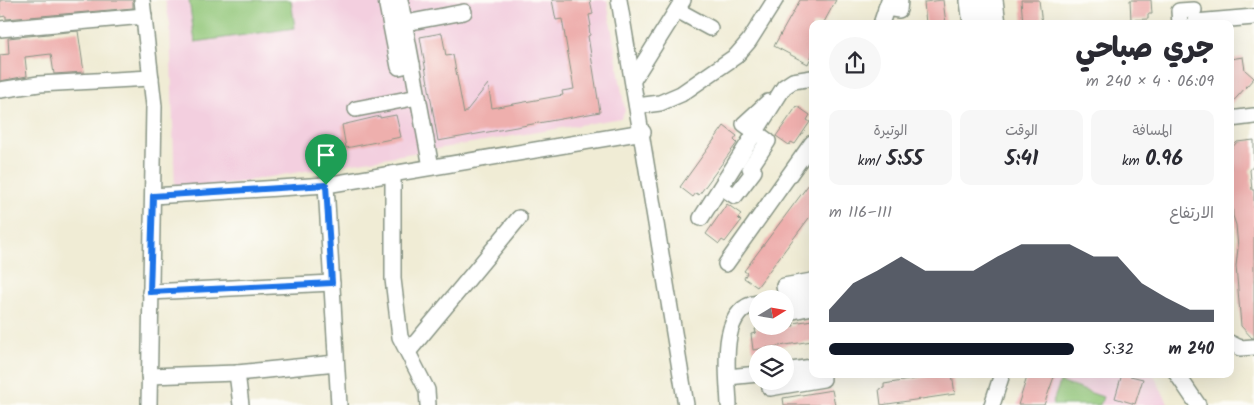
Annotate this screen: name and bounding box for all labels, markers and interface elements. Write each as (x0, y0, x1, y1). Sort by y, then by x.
text: جري صباحي (1075, 27, 1214, 72)
button: share (829, 37, 881, 89)
text: 06:09 · 4 × 240 m (1086, 69, 1214, 94)
text: الوتيرة (874, 120, 907, 142)
text: الوقت (1005, 120, 1038, 142)
text: المسافة (1133, 120, 1172, 142)
pin (305, 134, 347, 185)
icon: arrive (312, 141, 340, 169)
text: 5:55 (886, 143, 923, 176)
text: 5:41 (1005, 143, 1038, 176)
text: 0.96 (1145, 143, 1183, 176)
text: /km (858, 150, 886, 172)
text: km (1122, 150, 1145, 172)
text: 111–116 m (829, 200, 892, 225)
text: الارتفاع (1169, 201, 1214, 226)
north arrow (749, 290, 794, 335)
map controls (749, 290, 794, 390)
text: 5:32 (1103, 337, 1134, 362)
text: 240 m (1168, 337, 1214, 362)
button: layers (749, 345, 794, 390)

